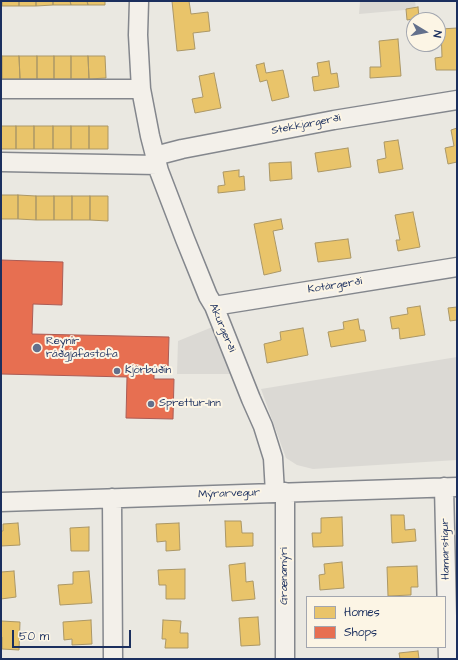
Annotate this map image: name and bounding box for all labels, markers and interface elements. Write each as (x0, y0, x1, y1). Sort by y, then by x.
north arrow (406, 12, 446, 52)
text: N (429, 29, 445, 39)
street label: Stekkjargerði (270, 112, 342, 138)
street label: Kotárgerði (307, 275, 363, 297)
street label: Akurgerði (206, 302, 238, 354)
place label: Reynir ráðgjafastofa (46, 335, 118, 361)
marker: Reynir ráðgjafastofa (31, 342, 43, 354)
place label: Kjörbúðin (125, 364, 171, 378)
marker: Kjörbúðin (112, 366, 122, 376)
place label: Sprettur-Inn (159, 397, 221, 411)
marker: Sprettur-Inn (146, 399, 156, 409)
street label: Mýrarvegur (198, 486, 260, 502)
street label: Hamarstígur (439, 518, 453, 580)
street label: Grænamýri (278, 547, 292, 605)
legend (306, 596, 446, 648)
text: Homes (344, 604, 380, 621)
scale bar (14, 622, 133, 648)
text: Shops (344, 624, 377, 641)
text: 50 m (19, 628, 49, 645)

